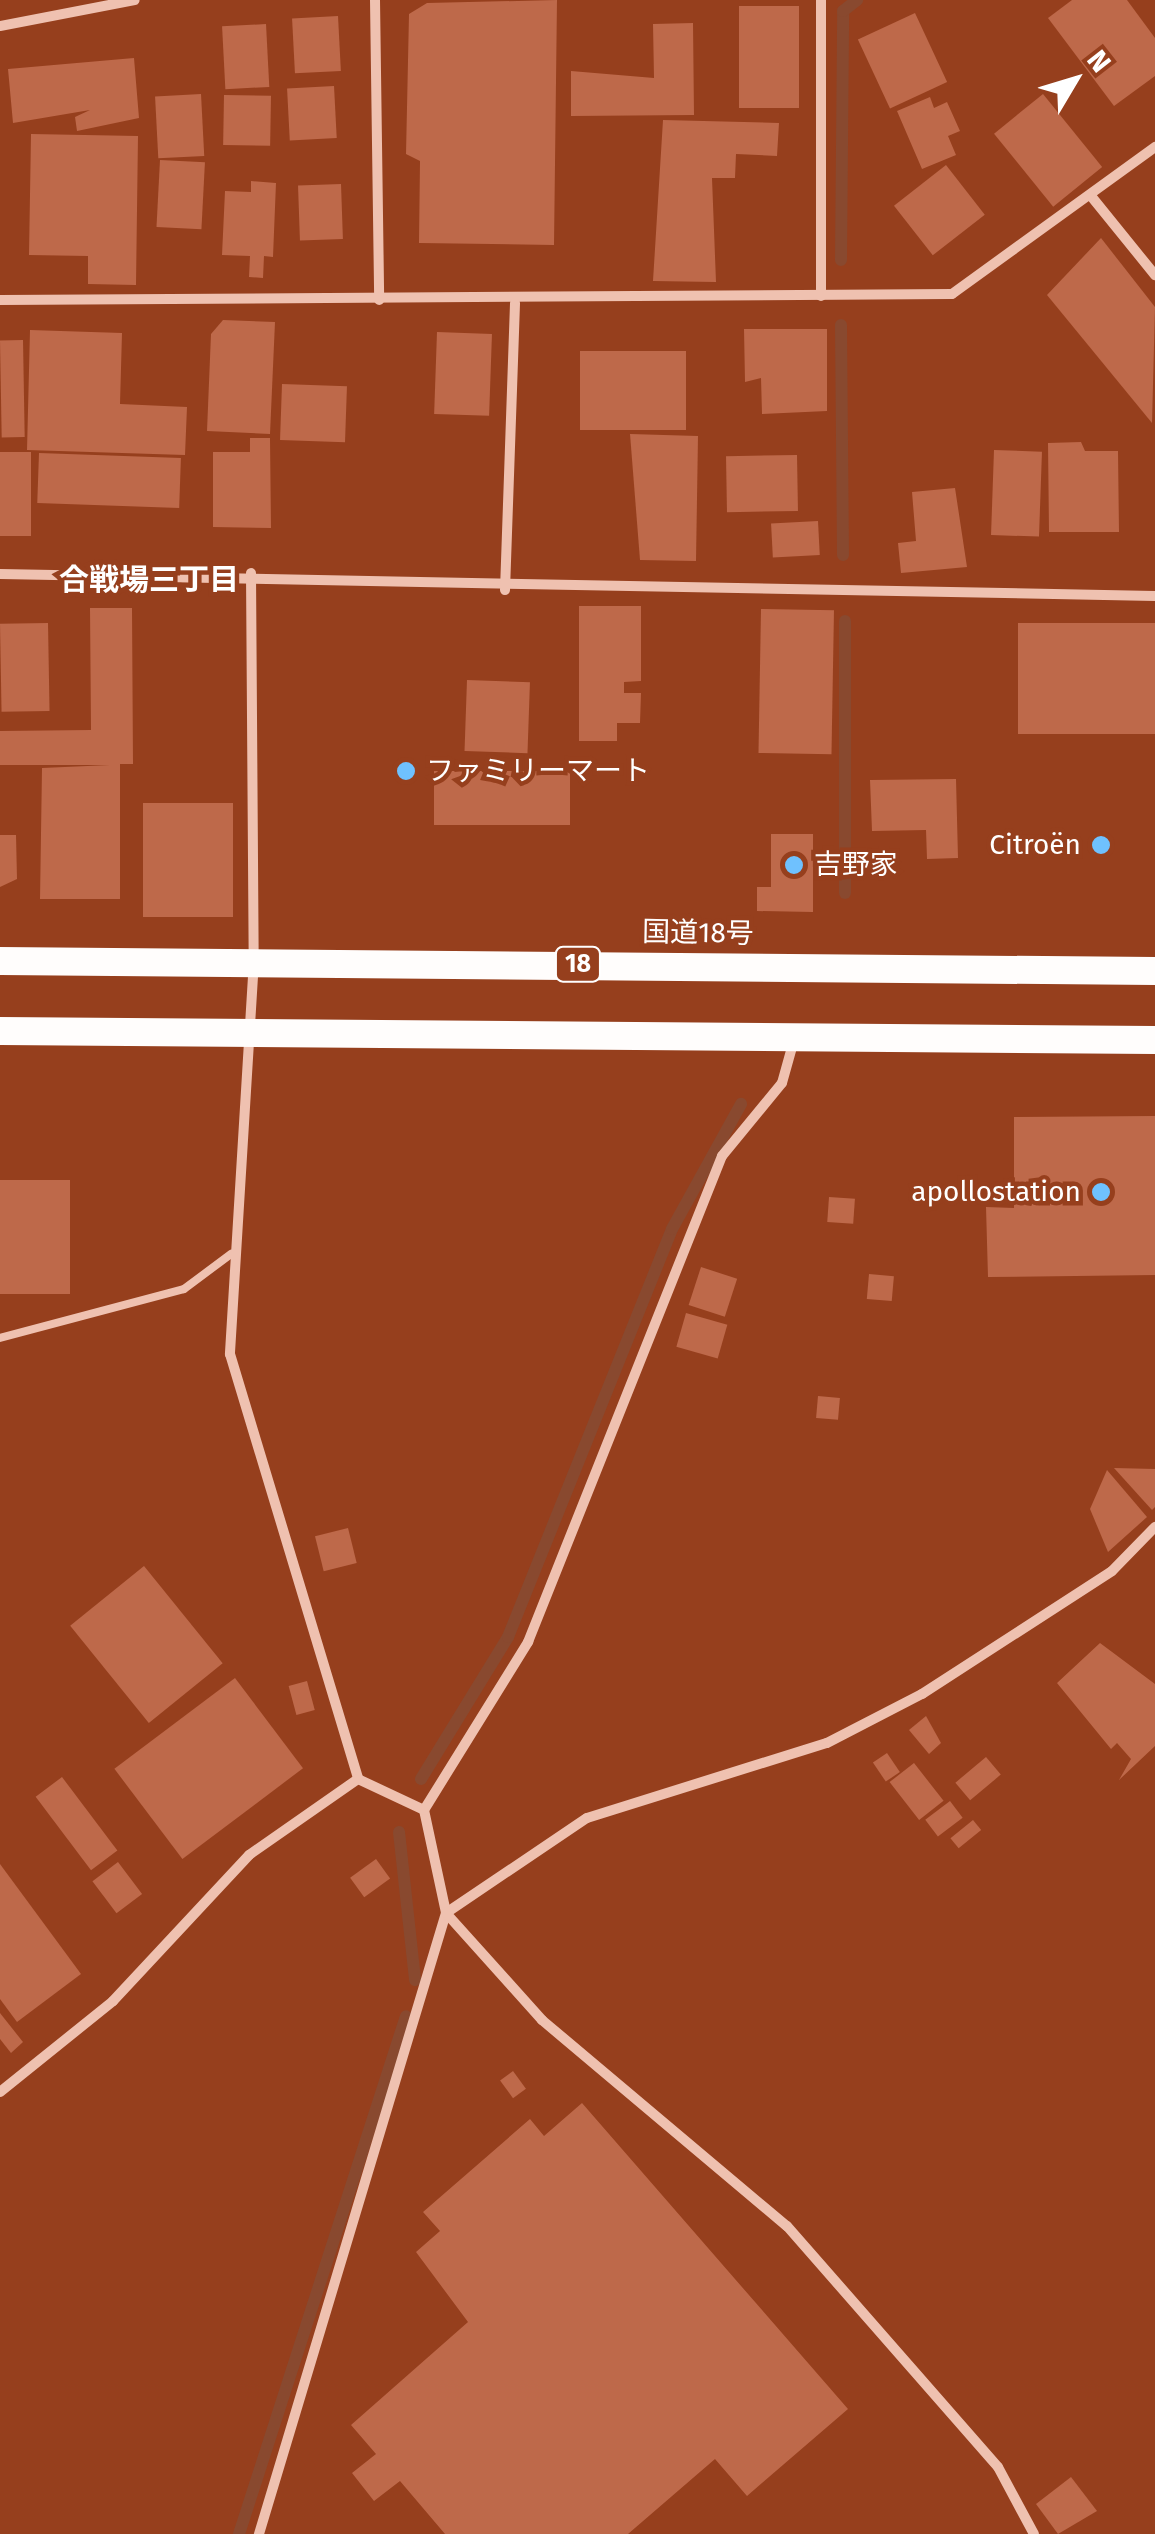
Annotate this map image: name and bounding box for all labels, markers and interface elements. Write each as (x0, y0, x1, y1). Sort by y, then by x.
north arrow (1025, 30, 1125, 130)
text: N (1080, 44, 1118, 79)
district label: 合戦場三丁目 (59, 562, 239, 598)
place label: ファミリーマート (426, 754, 650, 788)
marker: ファミリーマート (395, 760, 417, 782)
place label: Citroën (989, 828, 1081, 862)
marker: Citroën (1090, 834, 1112, 856)
place label: 吉野家 (814, 848, 898, 882)
marker: 吉野家 (783, 854, 805, 876)
street label: 国道18号 (642, 915, 754, 951)
road number: 18 (553, 944, 603, 984)
place label: apollostation (911, 1175, 1081, 1209)
marker: apollostation (1090, 1181, 1112, 1203)

